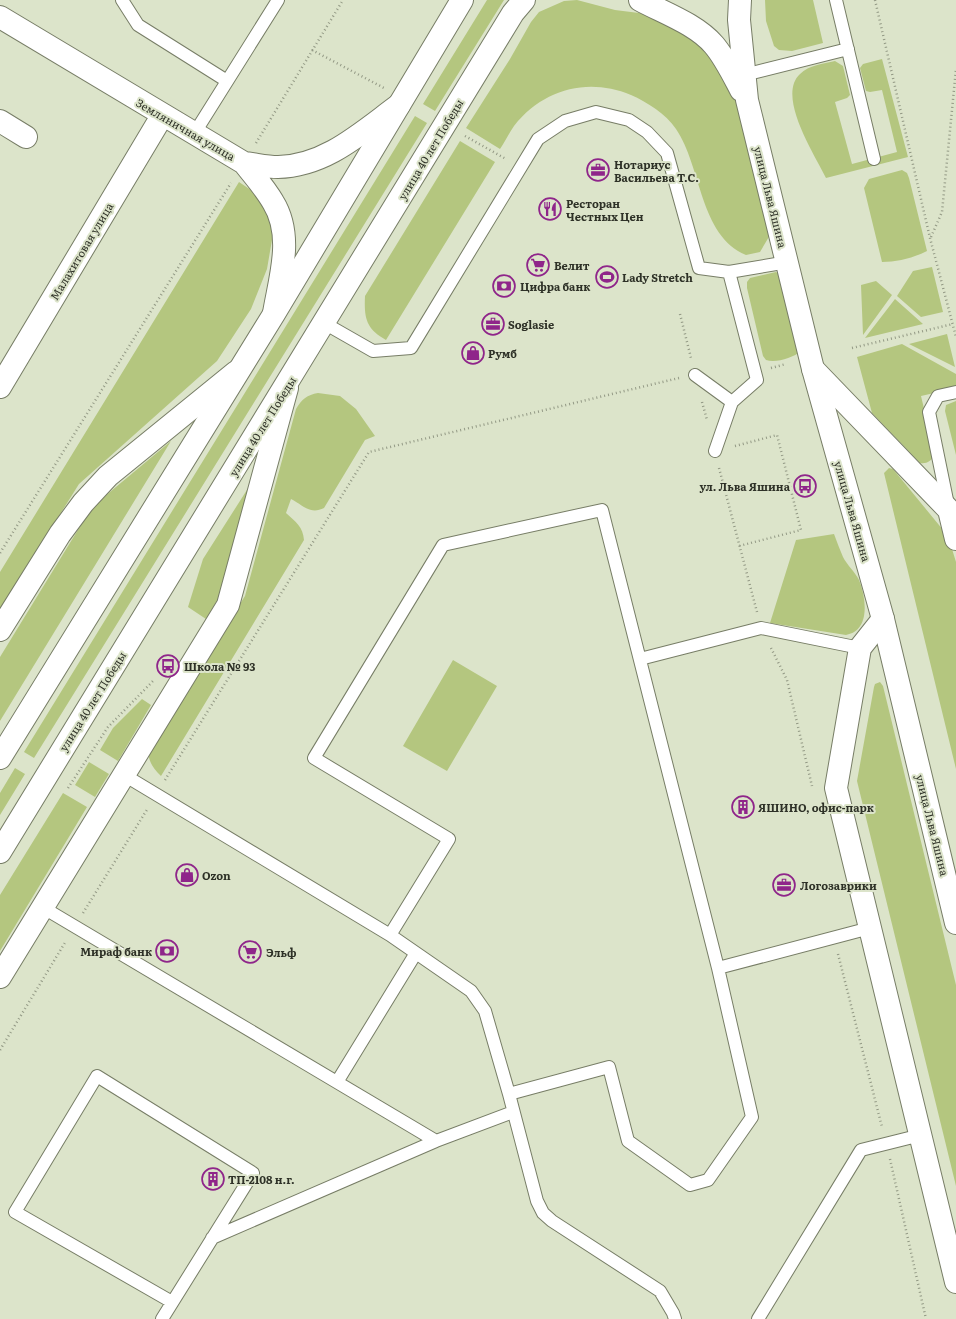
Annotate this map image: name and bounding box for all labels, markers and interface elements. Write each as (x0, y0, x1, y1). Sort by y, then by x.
street label: Земляничная улица (134, 94, 238, 164)
street label: улица 40 лет Победы (394, 96, 466, 202)
street label: улица Льва Яшина (751, 145, 791, 249)
place label: Нотариус Васильева Т.С. (614, 156, 699, 185)
office icon: Нотариус Васильева Т.С. (585, 157, 611, 183)
place label: Ресторан Честных Цен (566, 195, 644, 224)
restaurant icon: Ресторан Честных Цен (537, 196, 563, 222)
street label: Малахитовая улица (46, 199, 116, 303)
supermarket icon: Велит (525, 252, 551, 278)
place label: Велит (554, 257, 590, 273)
sports icon: Lady Stretch (594, 264, 620, 290)
place label: Lady Stretch (622, 269, 693, 285)
bank icon: Цифра банк (491, 273, 517, 299)
place label: Цифра банк (520, 278, 591, 294)
office icon: Soglasie (480, 311, 506, 337)
place label: Soglasie (508, 316, 554, 332)
shop icon: Румб (460, 340, 486, 366)
place label: Румб (488, 345, 517, 361)
street label: улица 40 лет Победы (225, 373, 299, 479)
street label: улица Льва Яшина (831, 459, 875, 563)
bus stop icon: ул. Льва Яшина (792, 473, 818, 499)
place label: ул. Льва Яшина (699, 478, 791, 494)
street label: улица 40 лет Победы (55, 648, 129, 754)
bus stop icon: Школа № 93 (155, 653, 181, 679)
place label: Школа № 93 (184, 658, 255, 674)
street label: улица Льва Яшина (913, 773, 953, 877)
building icon: ЯШИНО, офис-парк (730, 794, 756, 820)
place label: ЯШИНО, офис-парк (758, 799, 875, 815)
shop icon: Ozon (174, 862, 200, 888)
place label: Ozon (202, 867, 231, 883)
office icon: Логозаврики (771, 872, 797, 898)
place label: Логозаврики (800, 877, 877, 893)
bank icon: Мираф банк (154, 938, 180, 964)
supermarket icon: Эльф (237, 939, 263, 965)
place label: Мираф банк (80, 943, 153, 959)
place label: Эльф (266, 944, 297, 960)
building icon: ТП-2108 н.г. (200, 1166, 226, 1192)
place label: ТП-2108 н.г. (228, 1171, 295, 1187)

